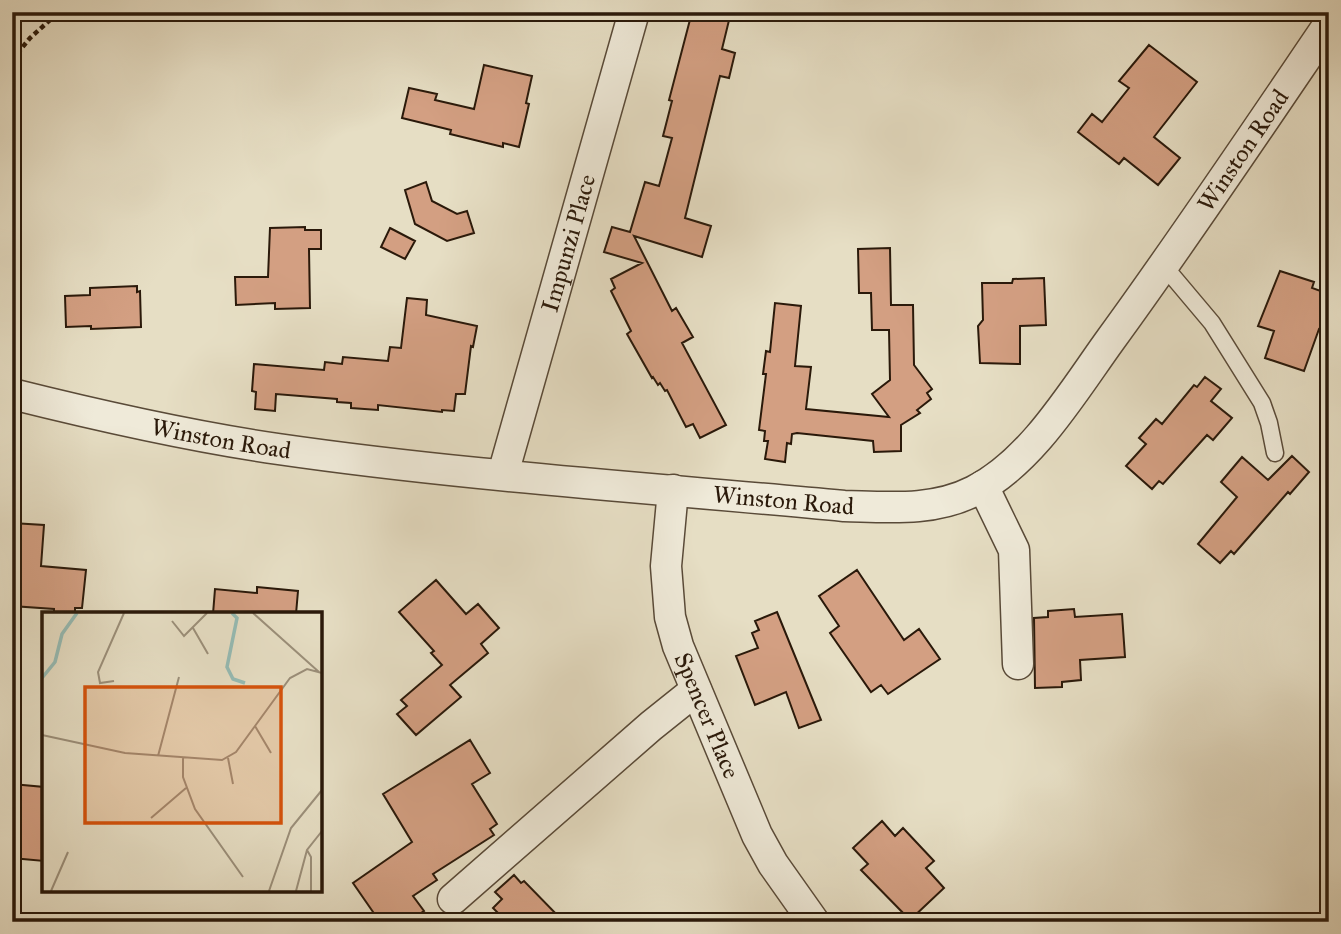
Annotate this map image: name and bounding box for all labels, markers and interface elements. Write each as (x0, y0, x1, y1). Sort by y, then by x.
street label: Winston Road (1191, 84, 1295, 217)
street label: Impunzi Place (535, 171, 602, 315)
street label: Winston Road (149, 412, 293, 466)
street label: Winston Road (712, 479, 854, 521)
inset map (42, 612, 322, 892)
street label: Spencer Place (667, 648, 747, 783)

